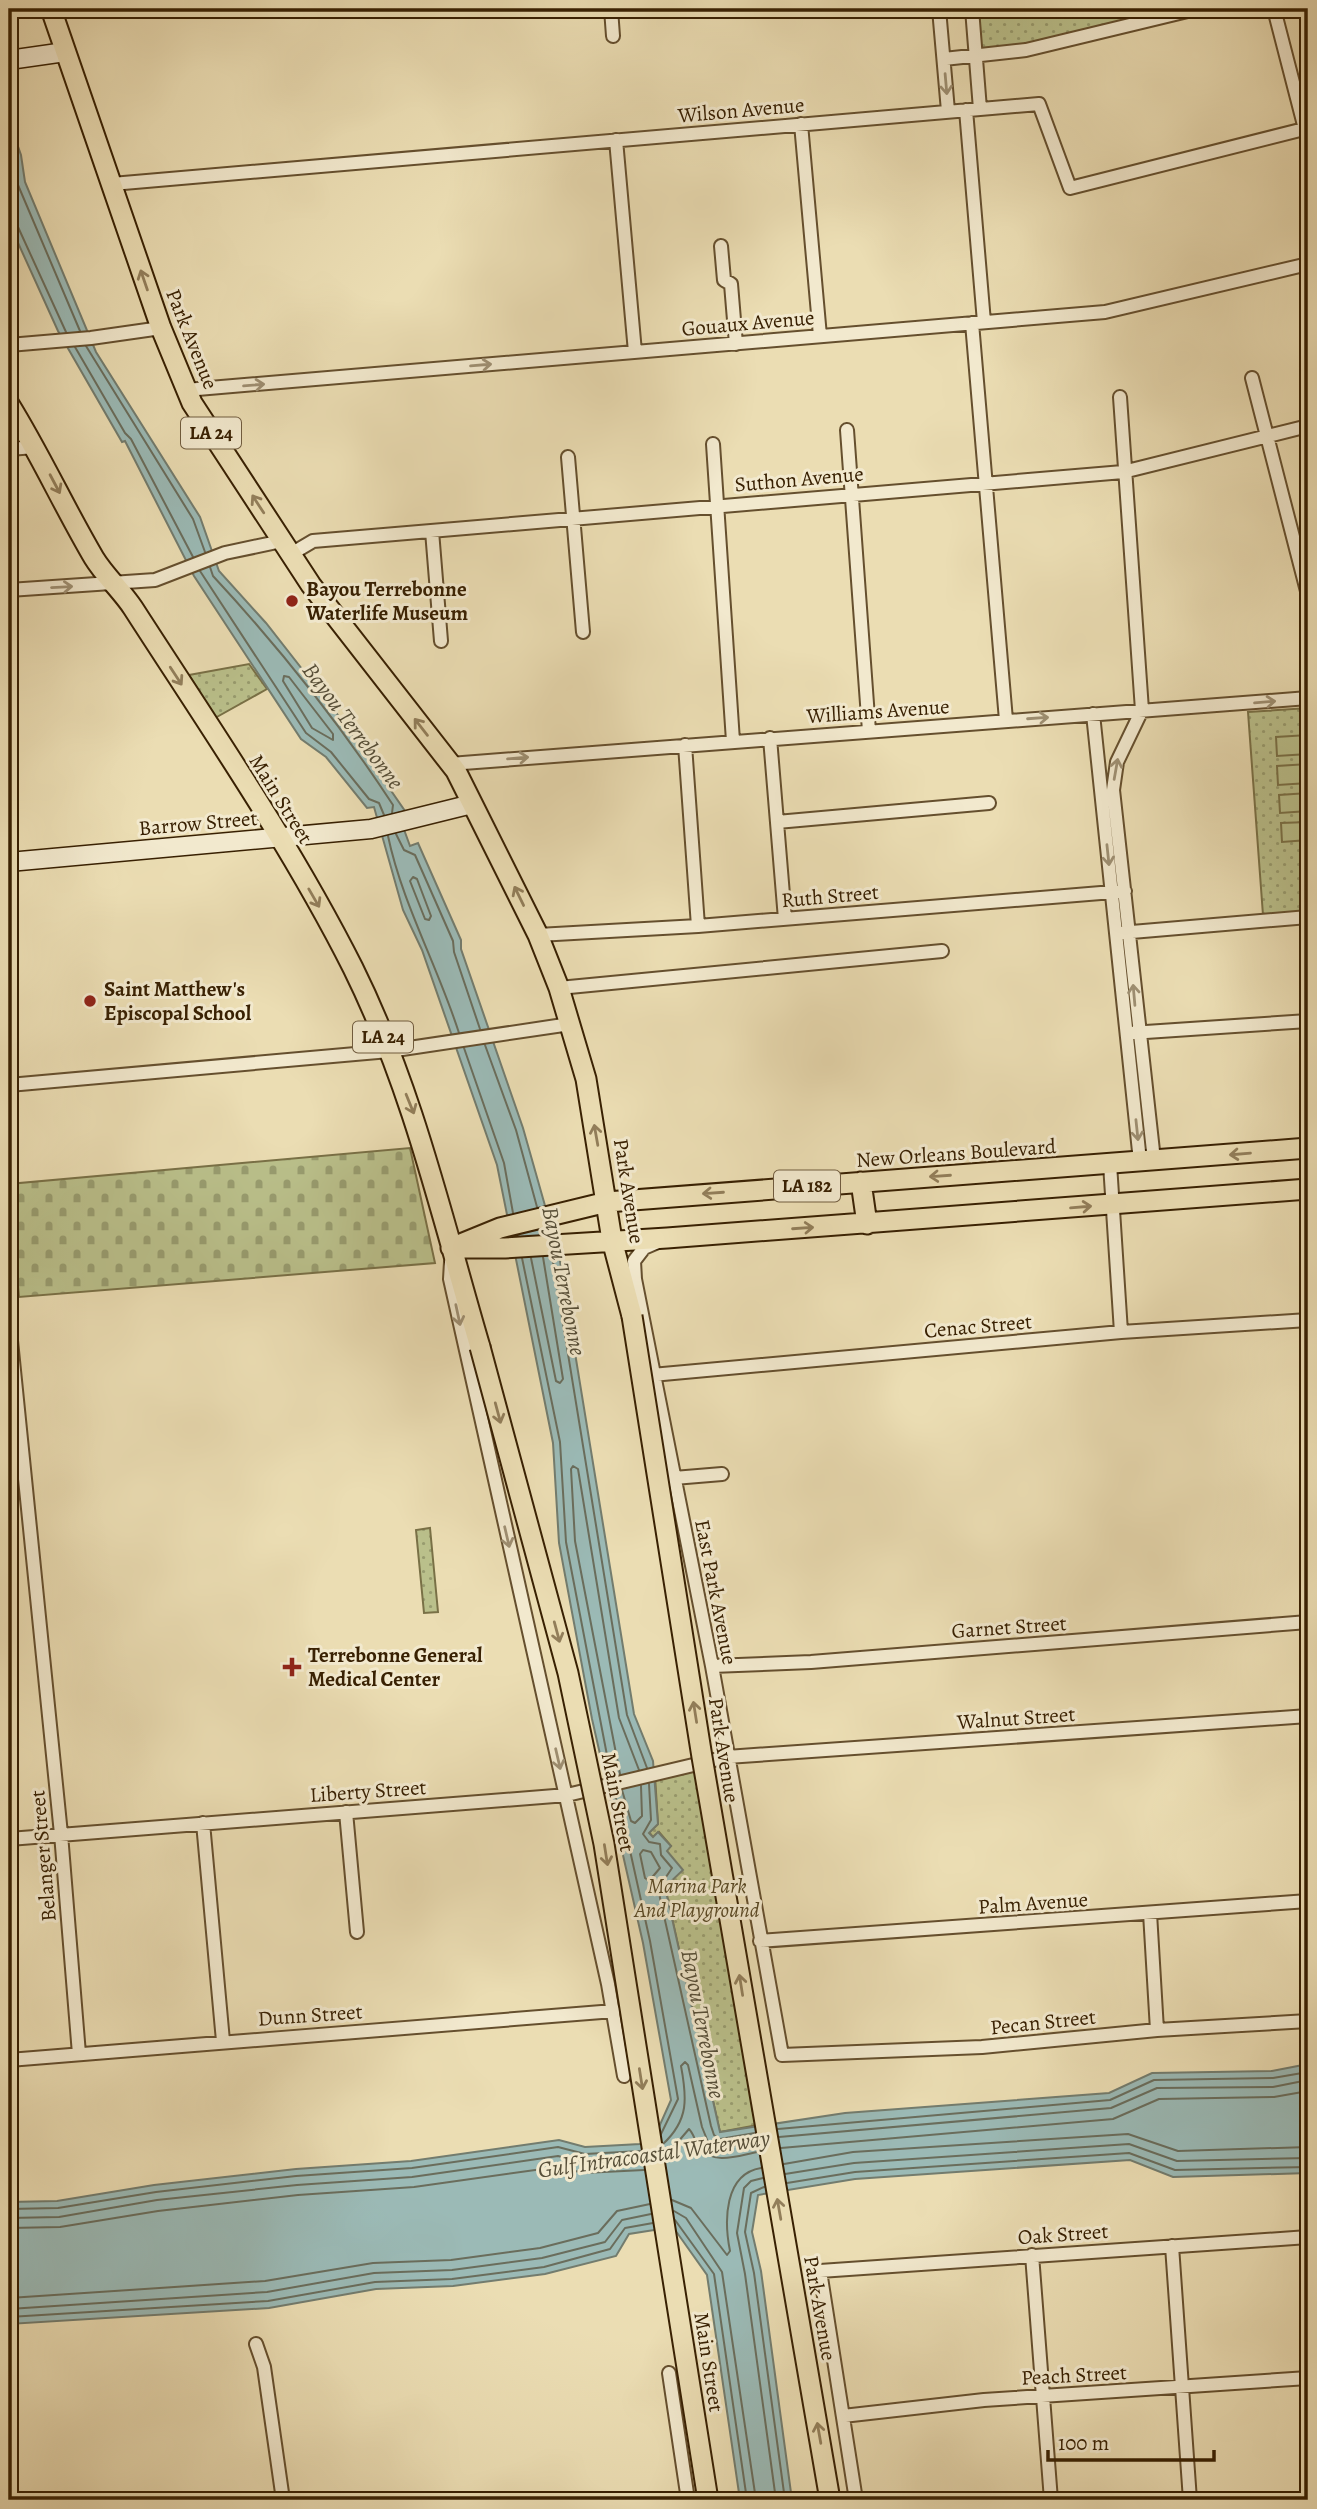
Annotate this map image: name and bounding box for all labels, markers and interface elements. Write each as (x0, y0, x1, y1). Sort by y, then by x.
one-way arrow (940, 73, 953, 95)
street label: Wilson Avenue (676, 91, 805, 130)
one-way arrow (137, 270, 149, 292)
street label: Park Avenue (159, 285, 225, 393)
street label: Gouaux Avenue (680, 303, 816, 343)
one-way arrow (469, 358, 492, 371)
one-way arrow (243, 378, 265, 391)
road number: LA 24 (181, 418, 241, 448)
street label: Suthon Avenue (733, 459, 865, 499)
one-way arrow (49, 473, 63, 494)
one-way arrow (250, 495, 265, 514)
place label: Bayou Terrebonne Waterlife Museum (305, 575, 468, 627)
one-way arrow (50, 580, 73, 593)
marker: Bayou Terrebonne Waterlife Museum (284, 593, 300, 609)
water label: Bayou Terrebonne (295, 656, 411, 796)
one-way arrow (169, 666, 184, 685)
street label: Williams Avenue (805, 692, 950, 730)
one-way arrow (1253, 695, 1276, 708)
one-way arrow (1026, 711, 1049, 724)
one-way arrow (414, 718, 429, 736)
street label: Main Street (242, 749, 320, 849)
one-way arrow (507, 751, 529, 764)
one-way arrow (1110, 758, 1123, 781)
street label: Barrow Street (138, 804, 259, 842)
one-way arrow (1102, 843, 1115, 866)
street label: Ruth Street (780, 878, 880, 914)
one-way arrow (512, 886, 526, 907)
one-way arrow (307, 888, 321, 908)
place label: Saint Matthew's Episcopal School (104, 975, 252, 1027)
one-way arrow (1127, 985, 1140, 1007)
marker: Saint Matthew's Episcopal School (82, 993, 98, 1009)
road number: LA 24 (353, 1021, 413, 1052)
one-way arrow (404, 1093, 417, 1115)
one-way arrow (1131, 1118, 1144, 1141)
one-way arrow (589, 1124, 603, 1147)
street label: New Orleans Boulevard (855, 1132, 1058, 1174)
street label: Park Avenue (607, 1136, 651, 1246)
one-way arrow (1229, 1147, 1252, 1160)
road number: LA 182 (774, 1170, 840, 1202)
one-way arrow (929, 1170, 952, 1183)
one-way arrow (702, 1187, 725, 1200)
one-way arrow (1069, 1200, 1092, 1213)
water label: Bayou Terrebonne (534, 1204, 594, 1358)
one-way arrow (791, 1221, 814, 1234)
one-way arrow (451, 1303, 465, 1326)
street label: Cenac Street (923, 1307, 1033, 1345)
one-way arrow (493, 1402, 506, 1424)
street label: East Park Avenue (688, 1517, 744, 1667)
one-way arrow (501, 1525, 515, 1548)
street label: Garnet Street (951, 1609, 1068, 1645)
one-way arrow (552, 1621, 565, 1643)
place label: Terrebonne General Medical Center (308, 1641, 483, 1693)
marker: Terrebonne General Medical Center (282, 1657, 302, 1677)
street label: Park Avenue (702, 1695, 746, 1805)
street label: Walnut Street (955, 1700, 1076, 1736)
one-way arrow (688, 1701, 701, 1724)
one-way arrow (552, 1747, 565, 1770)
street label: Main Street (595, 1750, 641, 1854)
street label: Liberty Street (309, 1773, 427, 1809)
street label: Belanger Street (23, 1789, 63, 1923)
one-way arrow (599, 1843, 612, 1866)
park label: Marina Park And Playground (633, 1872, 760, 1924)
street label: Palm Avenue (977, 1885, 1089, 1921)
water label: Bayou Terrebonne (673, 1947, 733, 2101)
one-way arrow (734, 1974, 747, 1997)
street label: Dunn Street (257, 1997, 363, 2033)
street label: Pecan Street (989, 2003, 1097, 2041)
one-way arrow (635, 2067, 648, 2090)
water label: Gulf Intracoastal Waterway (536, 2122, 772, 2186)
one-way arrow (772, 2198, 786, 2221)
street label: Oak Street (1017, 2217, 1109, 2251)
street label: Park Avenue (797, 2253, 843, 2363)
street label: Main Street (687, 2310, 731, 2414)
street label: Peach Street (1020, 2358, 1128, 2392)
scale bar (1048, 2418, 1214, 2462)
one-way arrow (811, 2422, 825, 2445)
text: 100 m (1058, 2429, 1109, 2457)

